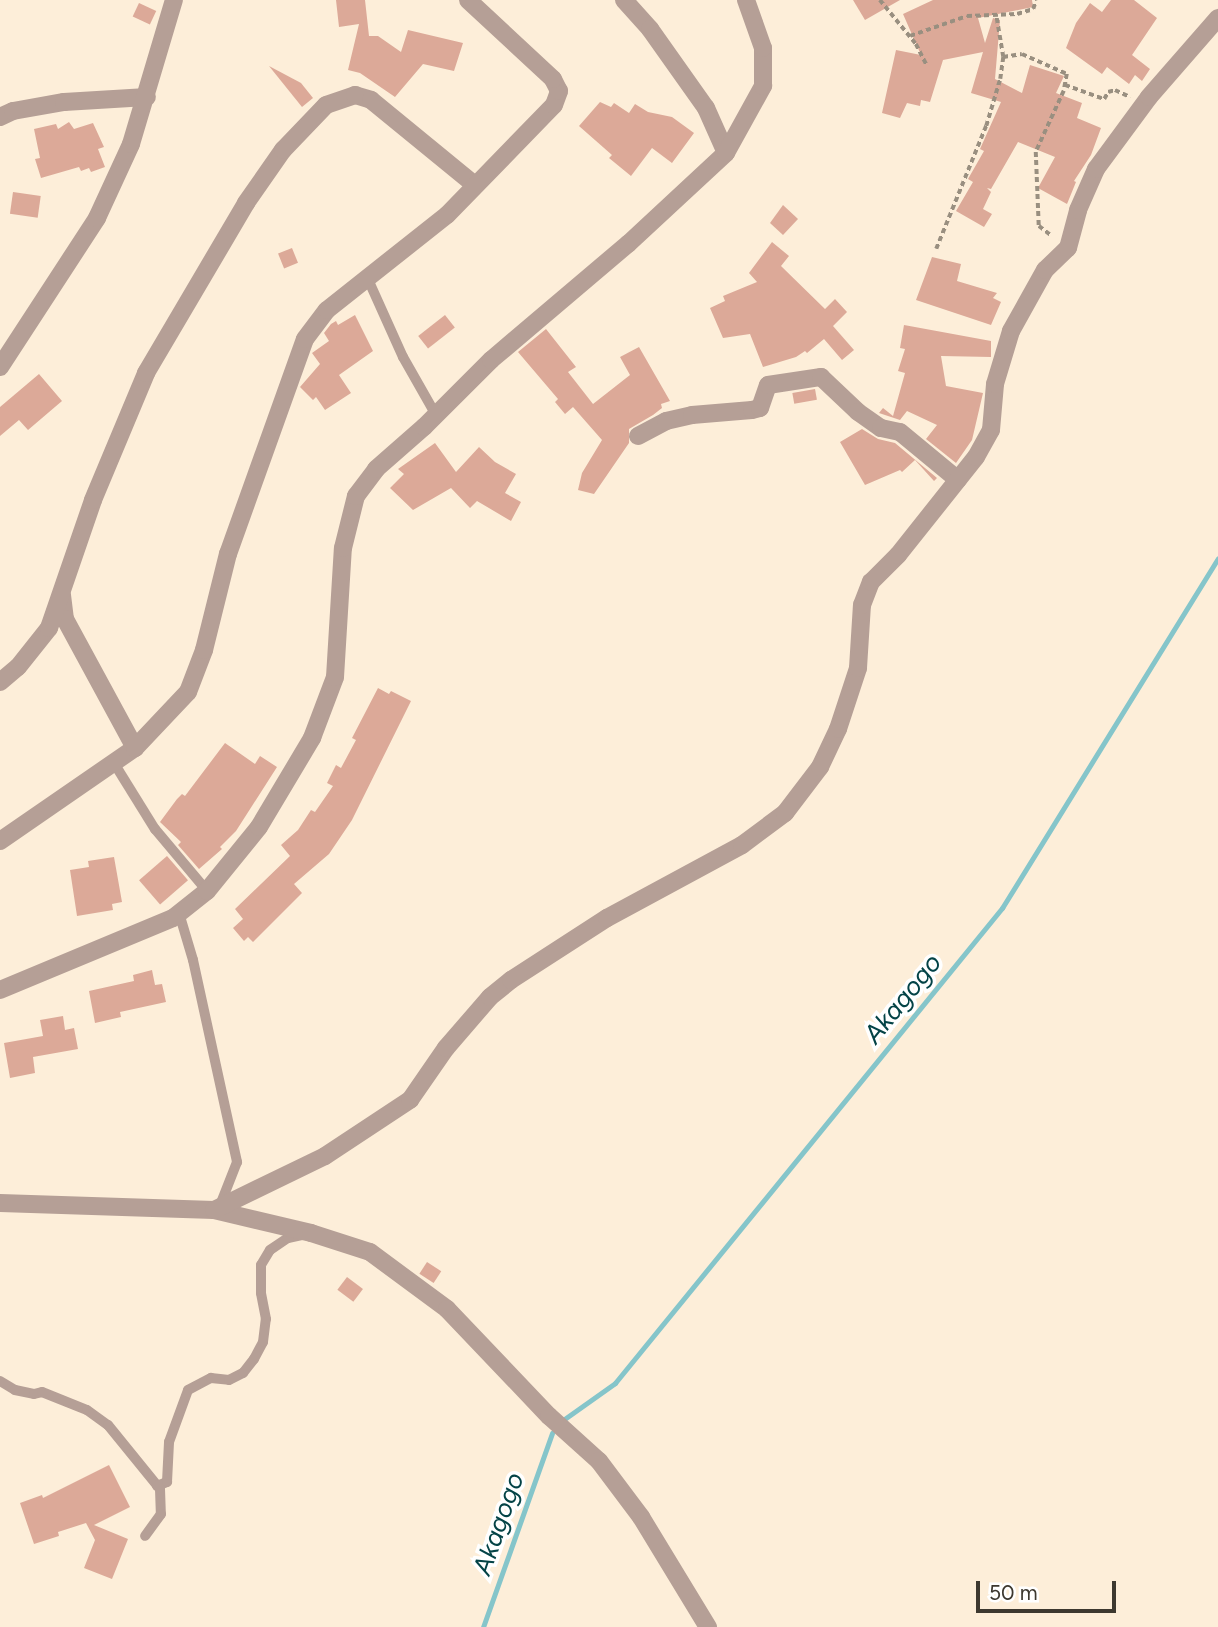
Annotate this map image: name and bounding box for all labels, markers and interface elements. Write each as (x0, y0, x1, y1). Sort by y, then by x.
water label: Akagogo (858, 948, 948, 1050)
water label: Akagogo (467, 1469, 531, 1579)
scale bar (980, 1568, 1120, 1612)
text: 50 m (989, 1580, 1038, 1605)

